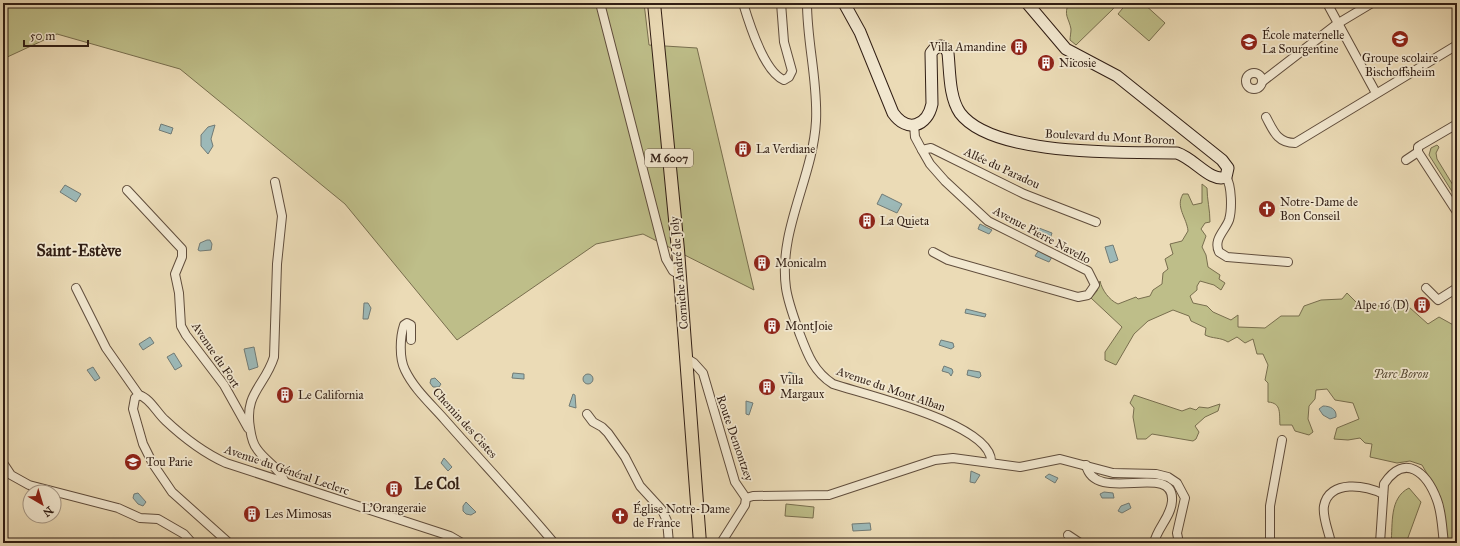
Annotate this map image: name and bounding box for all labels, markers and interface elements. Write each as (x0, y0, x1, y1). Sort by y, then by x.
scale bar (24, 22, 88, 48)
place label: École maternelle La Sourgentine (1262, 26, 1344, 57)
text: 50 m (30, 29, 55, 43)
school or university icon: Groupe scolaire Bischoffsheim (1390, 29, 1410, 49)
school or university icon: École maternelle La Sourgentine (1239, 32, 1259, 52)
building icon: Villa Amandine (1009, 37, 1029, 57)
place label: Villa Amandine (929, 40, 1006, 54)
place label: Groupe scolaire Bischoffsheim (1362, 51, 1438, 79)
building icon: Nicosie (1036, 53, 1056, 73)
place label: Nicosie (1059, 56, 1096, 70)
street label: Boulevard du Mont Boron (1045, 127, 1176, 147)
building icon: La Verdiane (733, 139, 753, 159)
place label: La Verdiane (756, 142, 815, 156)
street label: Allée du Paradou (961, 144, 1043, 192)
road number: M 6007 (645, 149, 693, 167)
place label: Notre-Dame de Bon Conseil (1280, 195, 1358, 223)
church icon: Notre-Dame de Bon Conseil (1257, 199, 1277, 219)
street label: Avenue Pierre Navello (990, 203, 1093, 267)
building icon: La Quieta (857, 211, 877, 231)
place label: La Quieta (880, 214, 930, 228)
street label: Corniche André de Joly (667, 215, 692, 330)
district label: Saint-Estève (37, 241, 122, 260)
building icon: Monicalm (752, 253, 772, 273)
place label: Monicalm (775, 256, 827, 270)
building icon: Alpe 16 (D) (1412, 295, 1432, 315)
place label: Alpe 16 (D) (1353, 298, 1409, 312)
building icon: MontJoie (762, 316, 782, 336)
street label: Avenue du Fort (188, 319, 243, 391)
place label: MontJoie (785, 319, 833, 334)
street label: Avenue du Mont Alban (834, 364, 948, 414)
park label: Parc Boron (1373, 367, 1429, 381)
place label: Villa Margaux (779, 373, 825, 402)
building icon: Villa Margaux (757, 377, 777, 397)
building icon: Le California (275, 385, 295, 405)
street label: Chemin des Cistes (430, 385, 500, 461)
place label: Le California (298, 388, 365, 402)
street label: Route Demontzey (714, 393, 756, 483)
street label: Avenue du Général Leclerc (222, 442, 351, 498)
school or university icon: Tou Parie (123, 452, 143, 472)
place label: Tou Parie (146, 455, 193, 469)
district label: Le Col (414, 474, 460, 493)
building icon: L'Orangeraie (384, 479, 404, 499)
north arrow (22, 484, 62, 524)
place label: Église Notre-Dame de France (633, 500, 730, 530)
place label: L'Orangeraie (362, 501, 426, 516)
text: N (40, 503, 56, 520)
building icon: Les Mimosas (242, 504, 262, 524)
church icon: Église Notre-Dame de France (610, 506, 630, 526)
place label: Les Mimosas (265, 507, 332, 521)

